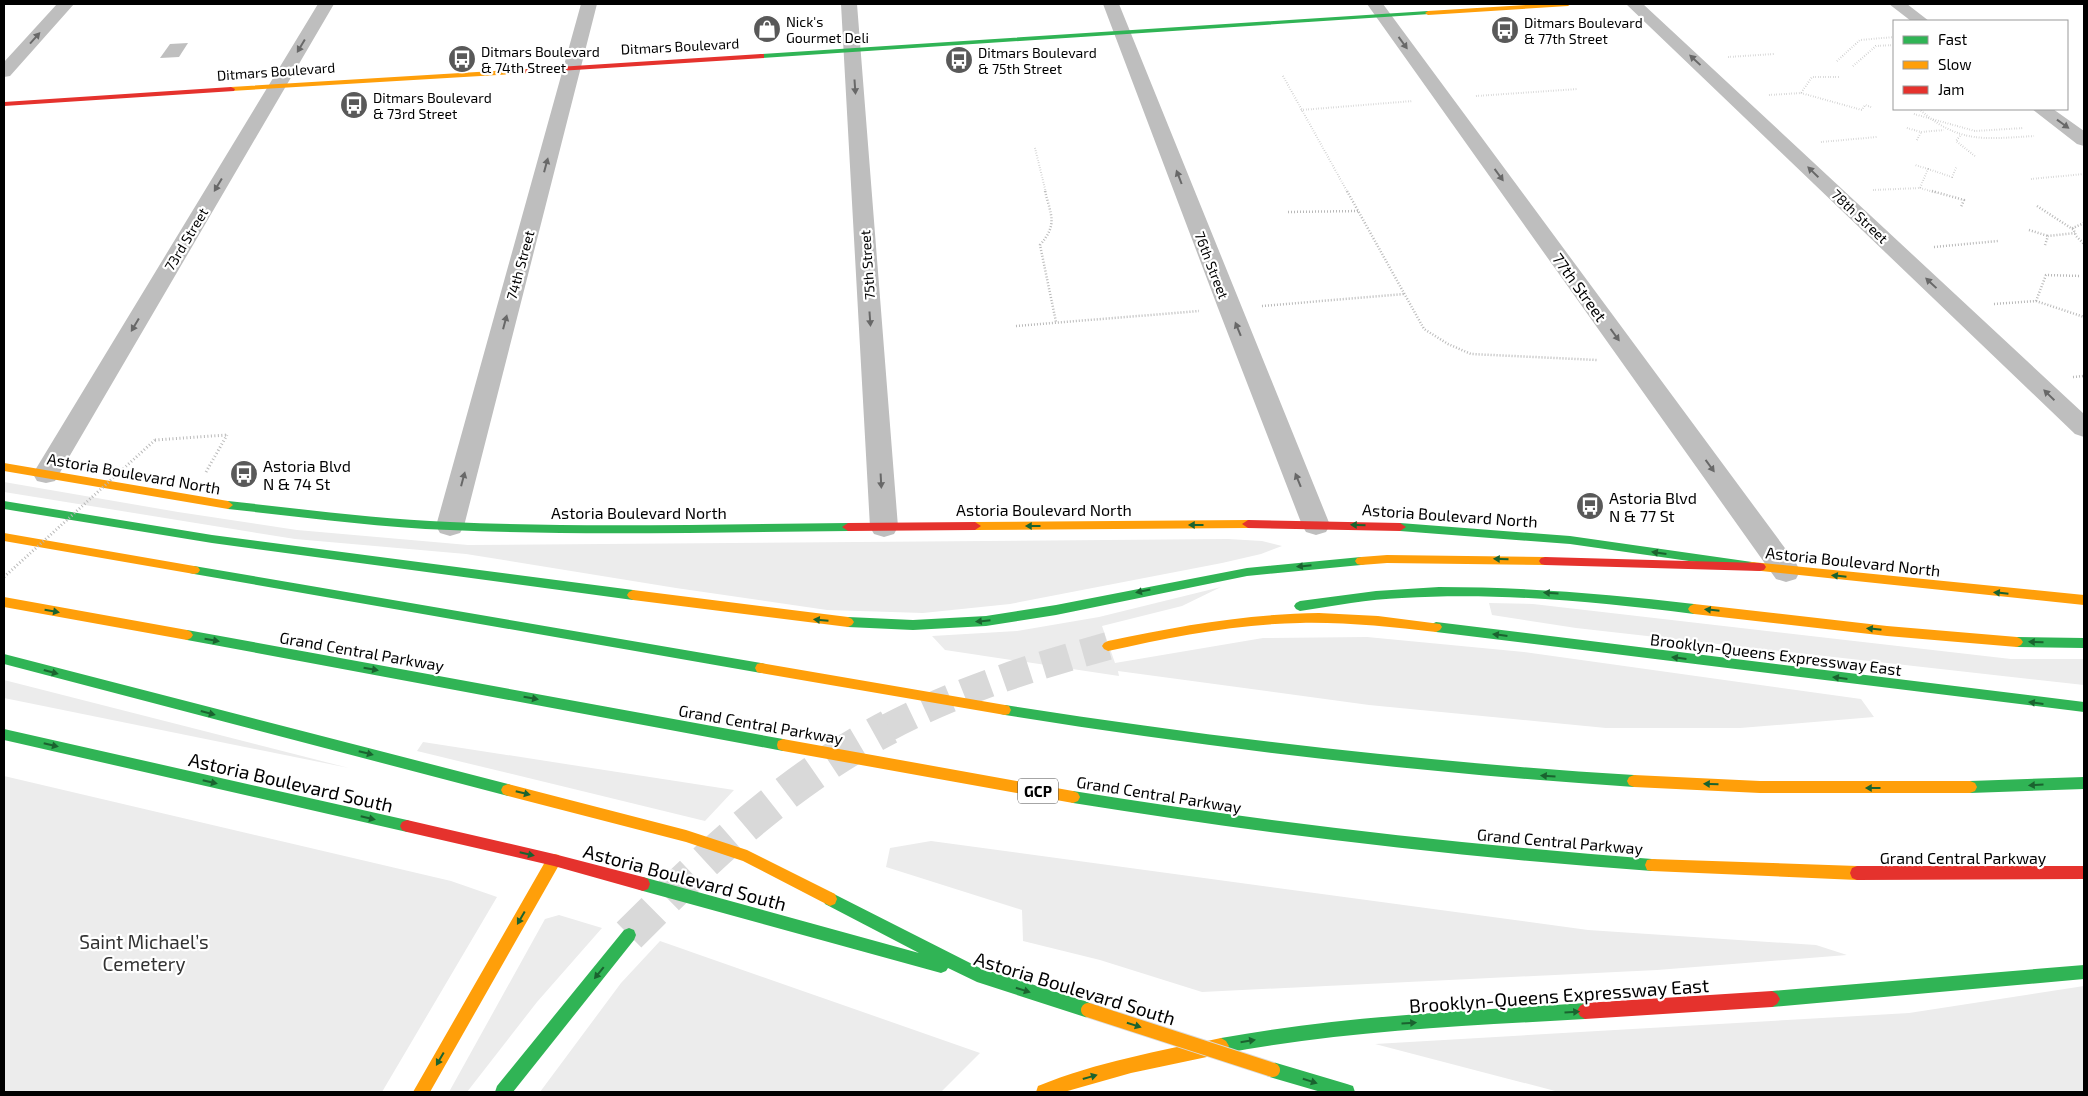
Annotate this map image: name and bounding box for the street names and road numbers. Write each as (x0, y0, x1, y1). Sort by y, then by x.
street label: Ditmars Boulevard (620, 34, 740, 58)
street label: Ditmars Boulevard (216, 58, 336, 84)
street label: 78th Street (1828, 186, 1892, 246)
street label: 73rd Street (161, 204, 211, 274)
street label: 74th Street (503, 228, 537, 302)
street label: 75th Street (856, 229, 878, 301)
street label: 76th Street (1191, 229, 1233, 301)
street label: 77th Street (1549, 249, 1611, 325)
street label: Astoria Boulevard North (46, 448, 222, 498)
street label: Astoria Boulevard North (1362, 499, 1538, 531)
street label: Astoria Boulevard North (956, 500, 1132, 519)
street label: Astoria Boulevard North (551, 503, 727, 522)
street label: Astoria Boulevard North (1765, 542, 1941, 580)
street label: Grand Central Parkway (278, 627, 446, 675)
street label: Brooklyn-Queens Expressway East (1649, 629, 1903, 680)
street label: Grand Central Parkway (677, 700, 845, 748)
street label: Astoria Boulevard South (186, 747, 396, 817)
street label: Grand Central Parkway (1075, 772, 1243, 816)
road number: GCP (1018, 778, 1058, 804)
street label: Grand Central Parkway (1476, 824, 1644, 858)
street label: Astoria Boulevard South (581, 839, 789, 915)
street label: Grand Central Parkway (1880, 848, 2047, 867)
street label: Astoria Boulevard South (972, 946, 1178, 1030)
street label: Brooklyn-Queens Expressway East (1408, 973, 1710, 1017)

